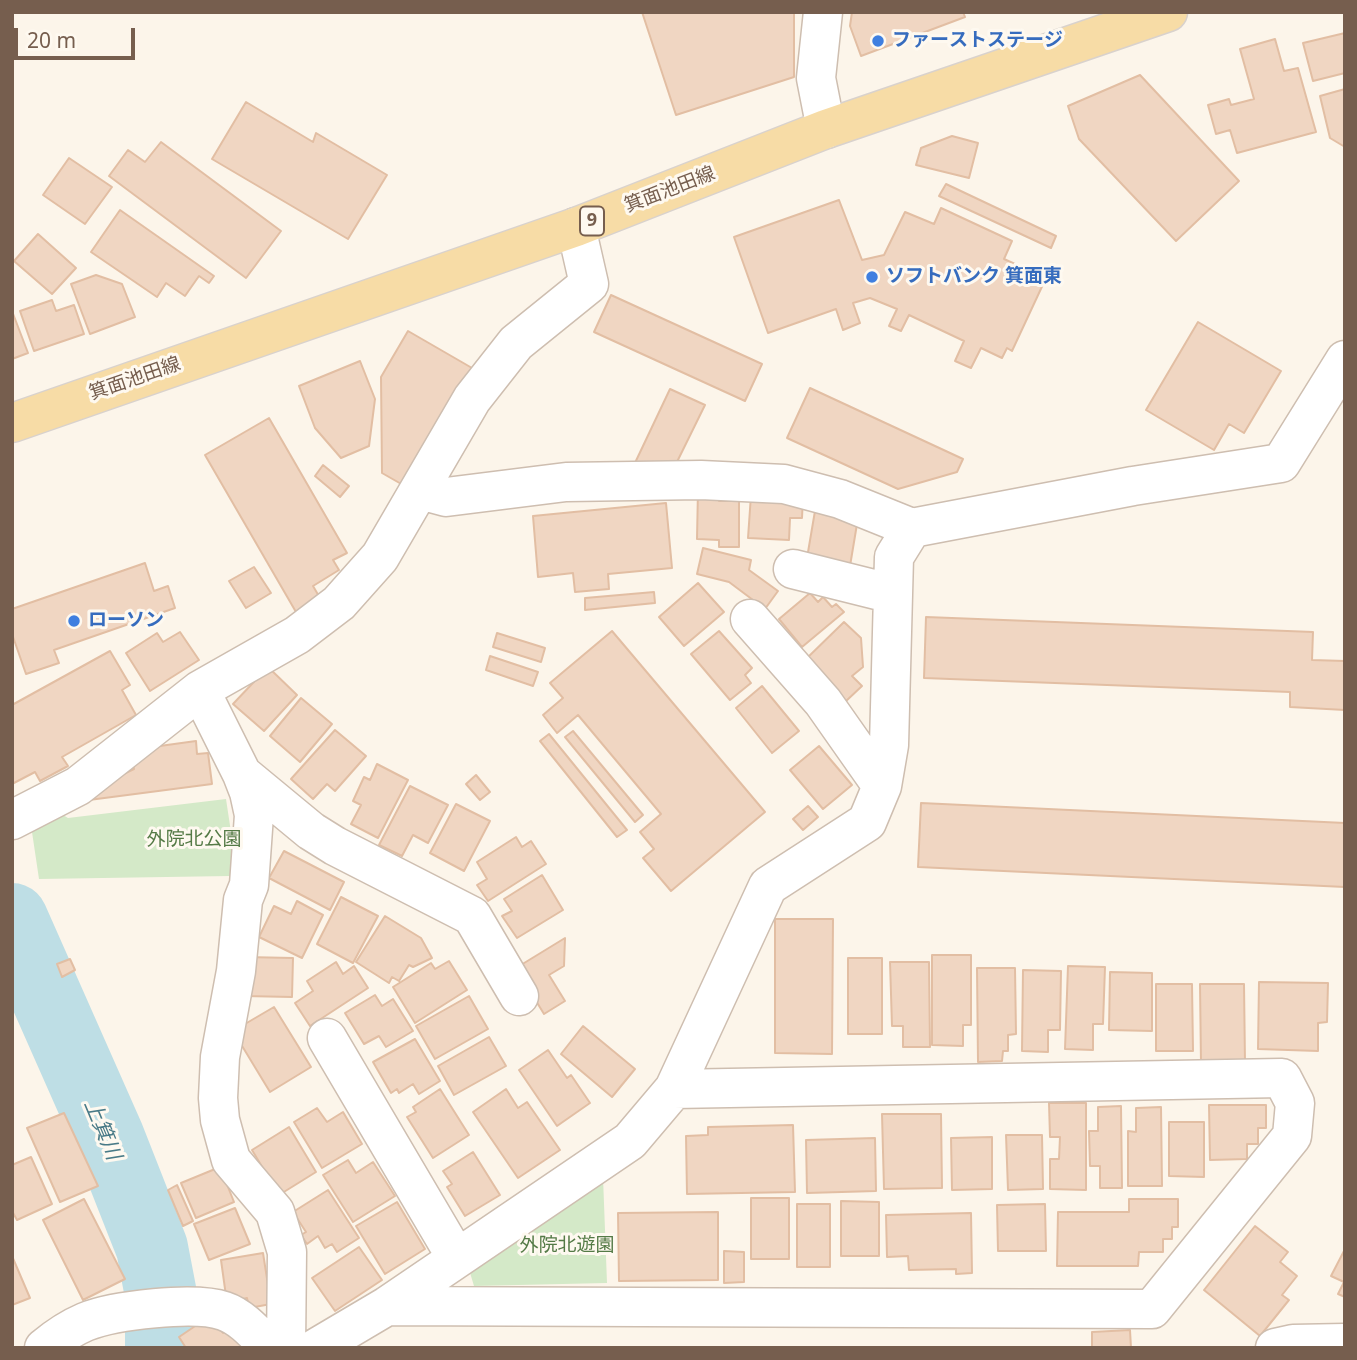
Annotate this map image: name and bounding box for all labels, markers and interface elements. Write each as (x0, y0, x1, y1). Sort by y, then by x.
scale bar (18, 14, 138, 58)
text: 20 m (27, 26, 76, 54)
place label: ファーストステージ (892, 30, 1063, 52)
marker: ファーストステージ (870, 33, 886, 49)
street label: 箕面池田線 (622, 162, 718, 218)
road number: 9 (580, 206, 604, 236)
place label: ソフトバンク 箕面東 (886, 266, 1062, 288)
marker: ソフトバンク 箕面東 (864, 269, 880, 285)
street label: 箕面池田線 (86, 353, 184, 405)
place label: ローソン (88, 610, 164, 632)
marker: ローソン (66, 613, 82, 629)
park label: 外院北公園 (147, 829, 241, 851)
water label: 上箕川 (78, 1096, 126, 1164)
park label: 外院北遊園 (520, 1235, 614, 1257)

